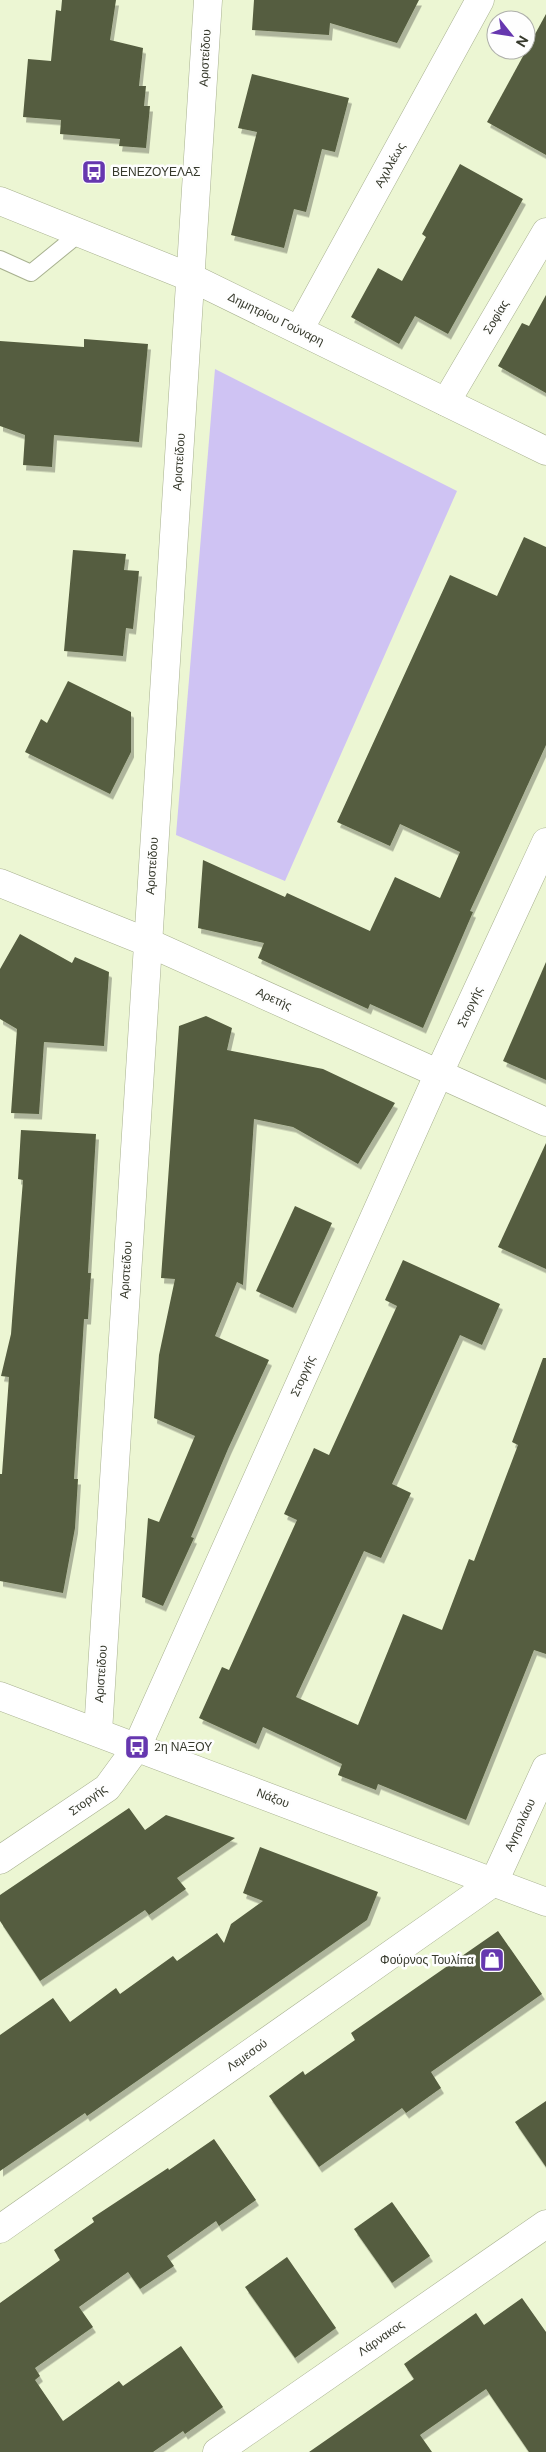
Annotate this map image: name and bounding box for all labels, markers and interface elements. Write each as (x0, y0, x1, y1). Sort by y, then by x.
north arrow (486, 10, 536, 60)
street label: Αριστείδου (196, 29, 214, 87)
text: N (512, 33, 533, 50)
street label: Αχιλλέως (371, 139, 409, 190)
bus stop icon: ΒΕΝΕΖΟΥΕΛΑΣ (81, 159, 107, 185)
place label: ΒΕΝΕΖΟΥΕΛΑΣ (112, 164, 200, 180)
street label: Δημητρίου Γούναρη (225, 289, 327, 349)
street label: Σοφίας (480, 297, 513, 337)
street label: Αριστείδου (169, 433, 189, 491)
street label: Αριστείδου (142, 837, 162, 895)
street label: Αρετής (254, 984, 295, 1014)
street label: Στοργής (454, 984, 487, 1030)
street label: Αριστείδου (116, 1241, 136, 1299)
street label: Στοργής (287, 1353, 319, 1399)
street label: Αριστείδου (91, 1645, 111, 1703)
bus stop icon: 2η ΝΑΞΟΥ (124, 1734, 150, 1760)
place label: 2η ΝΑΞΟΥ (154, 1739, 212, 1755)
street label: Στοργής (66, 1781, 110, 1819)
street label: Νάξου (254, 1784, 292, 1812)
street label: Αγησιλάου (501, 1796, 539, 1854)
shop icon: Φούρνος Τουλίπα (479, 1947, 505, 1973)
place label: Φούρνος Τουλίπα (380, 1952, 474, 1968)
street label: Λεμεσού (223, 2035, 271, 2075)
street label: Λάρνακος (355, 2316, 407, 2360)

